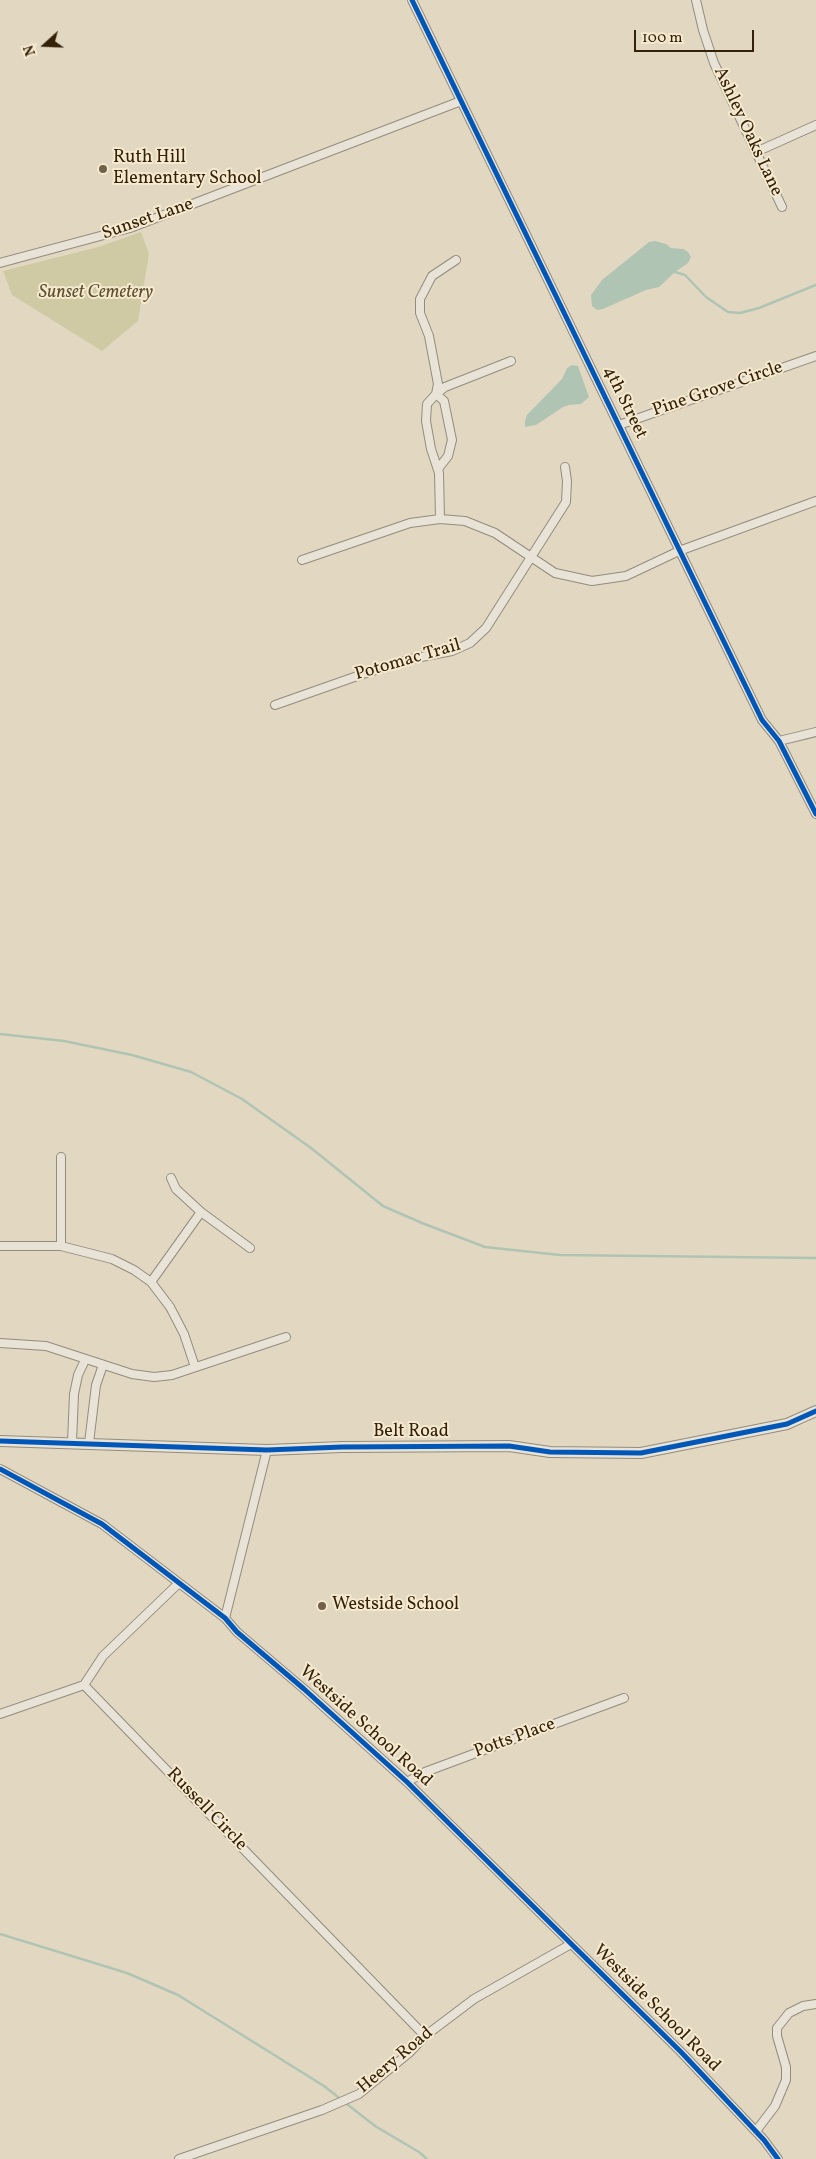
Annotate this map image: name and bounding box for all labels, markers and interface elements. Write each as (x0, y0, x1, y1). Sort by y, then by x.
north arrow (20, 20, 70, 70)
scale bar (636, 20, 756, 52)
text: 100 m (642, 28, 682, 49)
text: N (20, 42, 41, 58)
street label: Ashley Oaks Lane (708, 64, 786, 200)
place label: Ruth Hill Elementary School (113, 148, 262, 190)
marker: Ruth Hill Elementary School (97, 163, 109, 175)
street label: Sunset Lane (99, 194, 197, 246)
park label: Sunset Cemetery (39, 283, 153, 305)
street label: Pine Grove Circle (650, 358, 786, 422)
street label: 4th Street (597, 363, 651, 443)
street label: Potomac Trail (353, 636, 463, 686)
street label: Belt Road (373, 1422, 449, 1444)
place label: Westside School (332, 1595, 459, 1617)
marker: Westside School (316, 1600, 328, 1612)
street label: Westside School Road (294, 1662, 436, 1792)
street label: Potts Place (471, 1714, 559, 1764)
street label: Russell Circle (161, 1764, 251, 1856)
street label: Westside School Road (588, 1941, 724, 2077)
street label: Heery Road (354, 2023, 438, 2099)

